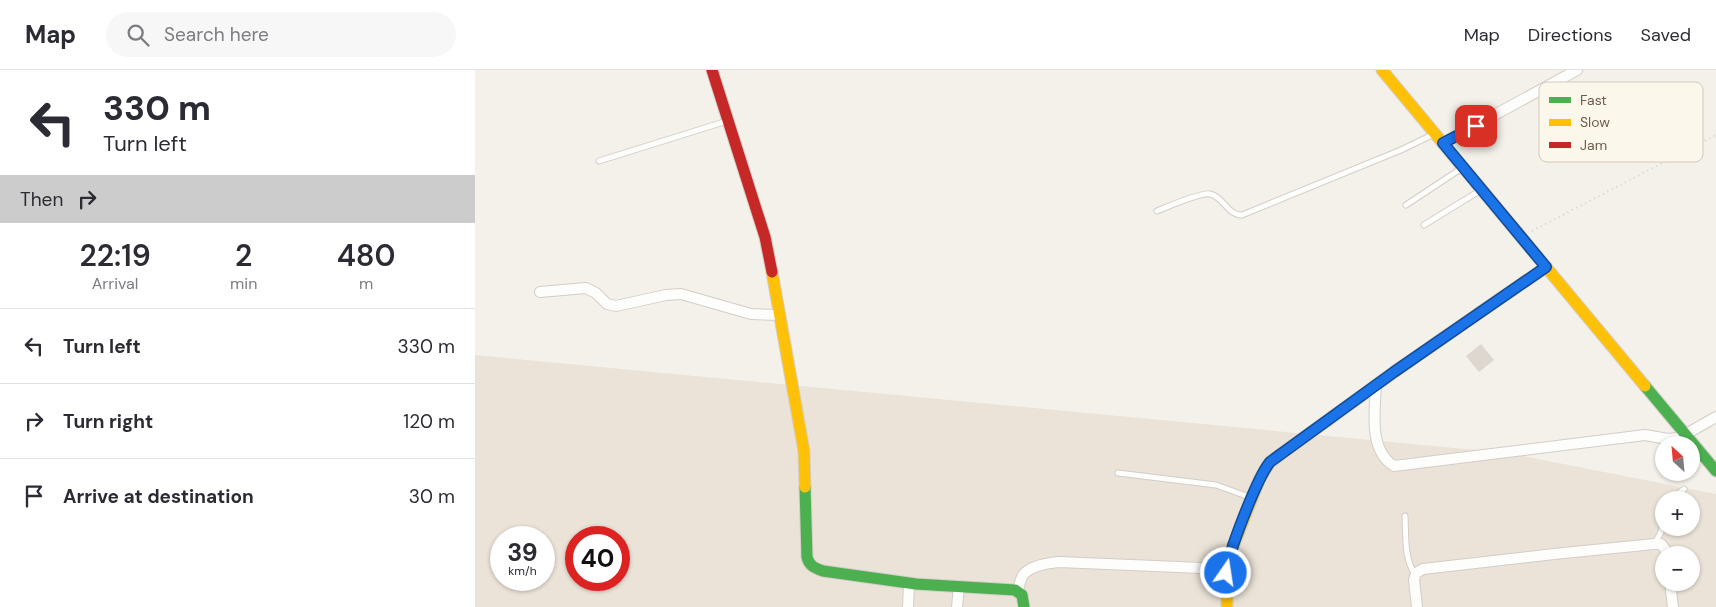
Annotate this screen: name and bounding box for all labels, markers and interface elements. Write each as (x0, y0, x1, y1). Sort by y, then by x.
search box (106, 12, 456, 57)
text: Map (25, 19, 76, 50)
icon: search (124, 21, 152, 49)
text: Search here (164, 22, 269, 47)
text: Map (1464, 23, 1500, 47)
text: Directions (1528, 23, 1613, 47)
text: Saved (1641, 23, 1691, 47)
legend (1539, 82, 1703, 162)
text: 330 m (103, 85, 211, 131)
icon: left (20, 90, 85, 155)
text: Fast (1580, 91, 1607, 109)
pin (1455, 105, 1497, 147)
icon: arrive (1462, 112, 1490, 140)
text: Slow (1580, 113, 1610, 131)
text: Turn left (103, 129, 187, 158)
text: Jam (1580, 136, 1607, 154)
icon: right (73, 185, 101, 213)
text: Then (20, 187, 63, 212)
text: 22:19 (79, 236, 151, 275)
text: 2 (235, 236, 252, 275)
text: 480 (337, 236, 396, 275)
text: Arrival (92, 273, 138, 294)
text: min (230, 273, 257, 294)
text: m (359, 273, 373, 294)
icon: left (20, 332, 48, 360)
text: Turn left (63, 334, 141, 359)
text: 330 m (398, 334, 455, 359)
icon: right (20, 407, 48, 435)
text: Turn right (63, 409, 153, 434)
text: 120 m (403, 409, 455, 434)
north arrow (1655, 436, 1700, 481)
map controls (1655, 436, 1700, 591)
icon: arrive (20, 482, 48, 510)
text: Arrive at destination (63, 484, 254, 509)
text: 30 m (409, 484, 455, 509)
button: + (1655, 491, 1700, 536)
speed limit sign: 40 (565, 526, 630, 591)
text: 39 (507, 536, 538, 569)
position arrow (1199, 546, 1251, 598)
button: − (1655, 546, 1700, 591)
text: km/h (508, 563, 537, 579)

